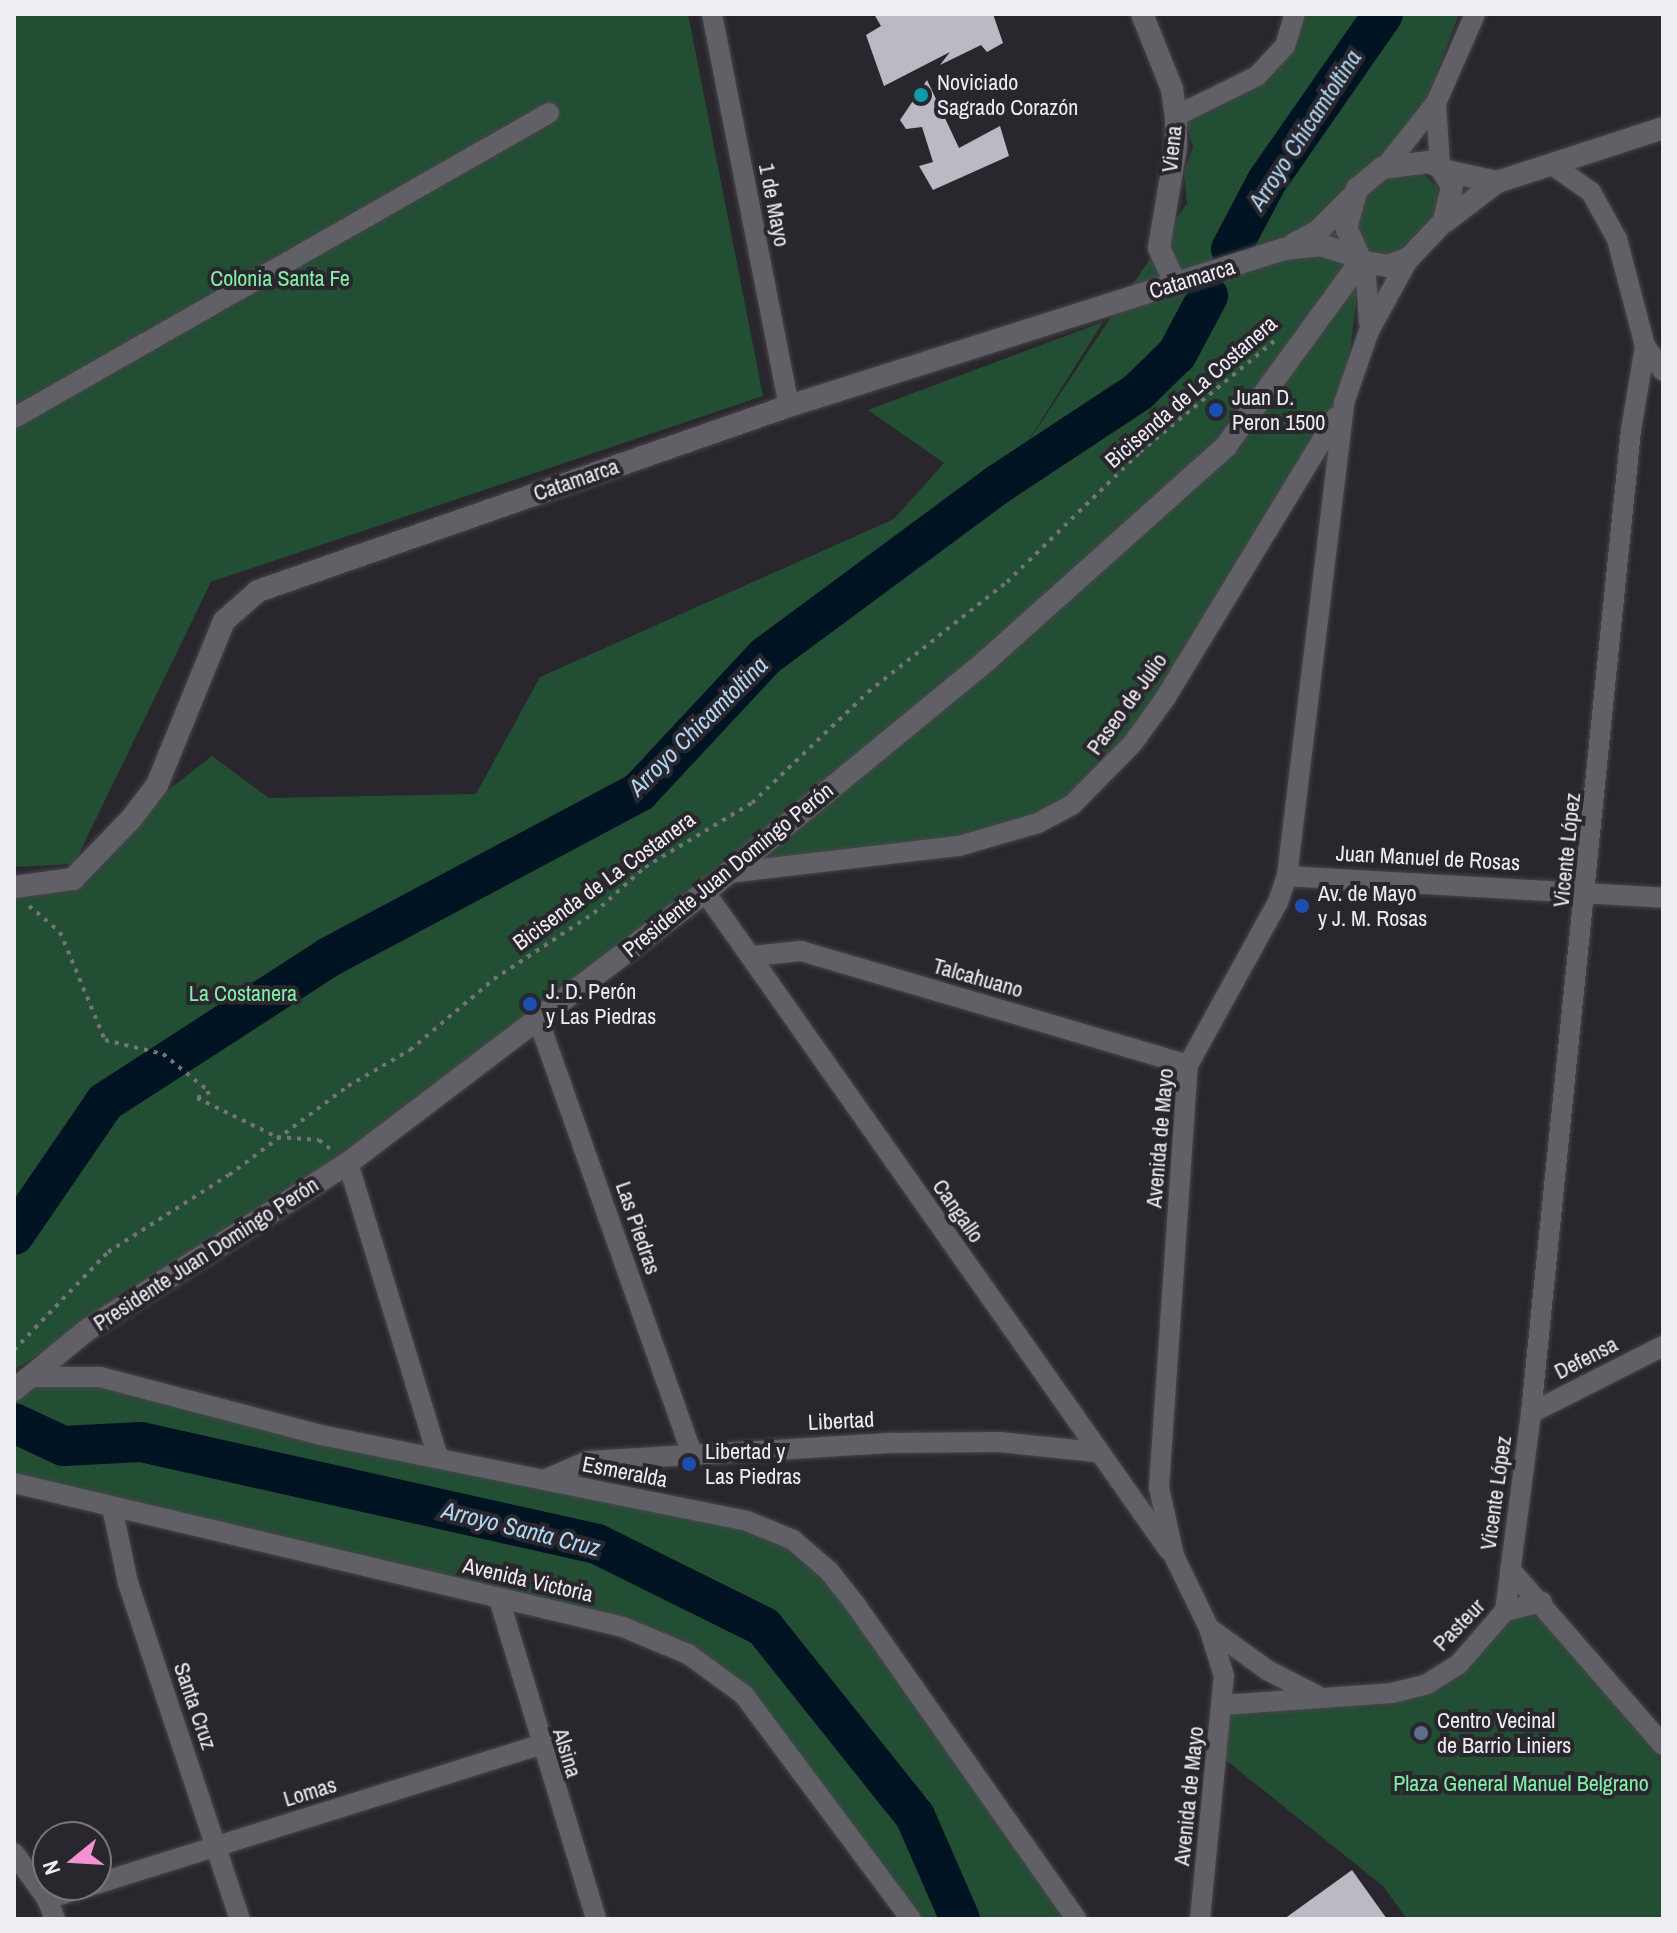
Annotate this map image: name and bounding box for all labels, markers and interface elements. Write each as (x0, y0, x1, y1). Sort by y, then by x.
water label: Arroyo Chicamtoltina (1243, 45, 1367, 215)
place label: Noviciado Sagrado Corazón (937, 69, 1078, 120)
marker: Noviciado Sagrado Corazón (912, 86, 930, 104)
street label: Viena (1156, 124, 1188, 174)
street label: 1 de Mayo (753, 161, 795, 249)
street label: Catamarca (1146, 253, 1238, 305)
park label: Colonia Santa Fe (210, 266, 350, 292)
street label: Bicisenda de La Costanera (1100, 310, 1282, 474)
place label: Juan D. Peron 1500 (1232, 384, 1325, 436)
marker: Juan D. Peron 1500 (1207, 401, 1225, 419)
street label: Catamarca (530, 453, 622, 507)
street label: Paseo de Julio (1081, 648, 1173, 760)
water label: Arroyo Chicamtoltina (622, 650, 774, 802)
street label: Presidente Juan Domingo Perón (618, 777, 838, 963)
street label: Vicente López (1548, 791, 1586, 909)
street label: Bicisenda de La Costanera (508, 806, 700, 956)
street label: Juan Manuel de Rosas (1335, 840, 1521, 876)
place label: Av. de Mayo y J. M. Rosas (1318, 880, 1427, 932)
marker: Av. de Mayo y J. M. Rosas (1293, 897, 1311, 915)
street label: Talcahuano (930, 953, 1026, 1003)
place label: J. D. Perón y Las Piedras (546, 978, 656, 1030)
park label: La Costanera (189, 981, 297, 1007)
marker: J. D. Perón y Las Piedras (521, 995, 539, 1013)
street label: Avenida de Mayo (1141, 1067, 1179, 1209)
street label: Presidente Juan Domingo Perón (89, 1171, 323, 1337)
street label: Cangallo (927, 1174, 989, 1248)
street label: Las Piedras (610, 1178, 666, 1278)
street label: Defensa (1550, 1331, 1622, 1385)
street label: Libertad (807, 1406, 875, 1436)
street label: Vicente López (1475, 1434, 1517, 1552)
place label: Libertad y Las Piedras (705, 1438, 801, 1490)
street label: Esmeralda (580, 1451, 670, 1493)
marker: Libertad y Las Piedras (680, 1455, 698, 1473)
water label: Arroyo Santa Cruz (439, 1495, 603, 1563)
street label: Avenida Victoria (460, 1552, 596, 1608)
street label: Pasteur (1428, 1593, 1490, 1657)
street label: Santa Cruz (168, 1659, 222, 1753)
place label: Centro Vecinal de Barrio Liniers (1437, 1707, 1571, 1758)
marker: Centro Vecinal de Barrio Liniers (1412, 1724, 1430, 1742)
street label: Alsina (547, 1725, 587, 1781)
street label: Avenida de Mayo (1169, 1725, 1209, 1867)
street label: Lomas (280, 1771, 340, 1813)
park label: Plaza General Manuel Belgrano (1393, 1771, 1649, 1797)
north arrow (32, 1821, 112, 1901)
text: N (35, 1857, 67, 1879)

